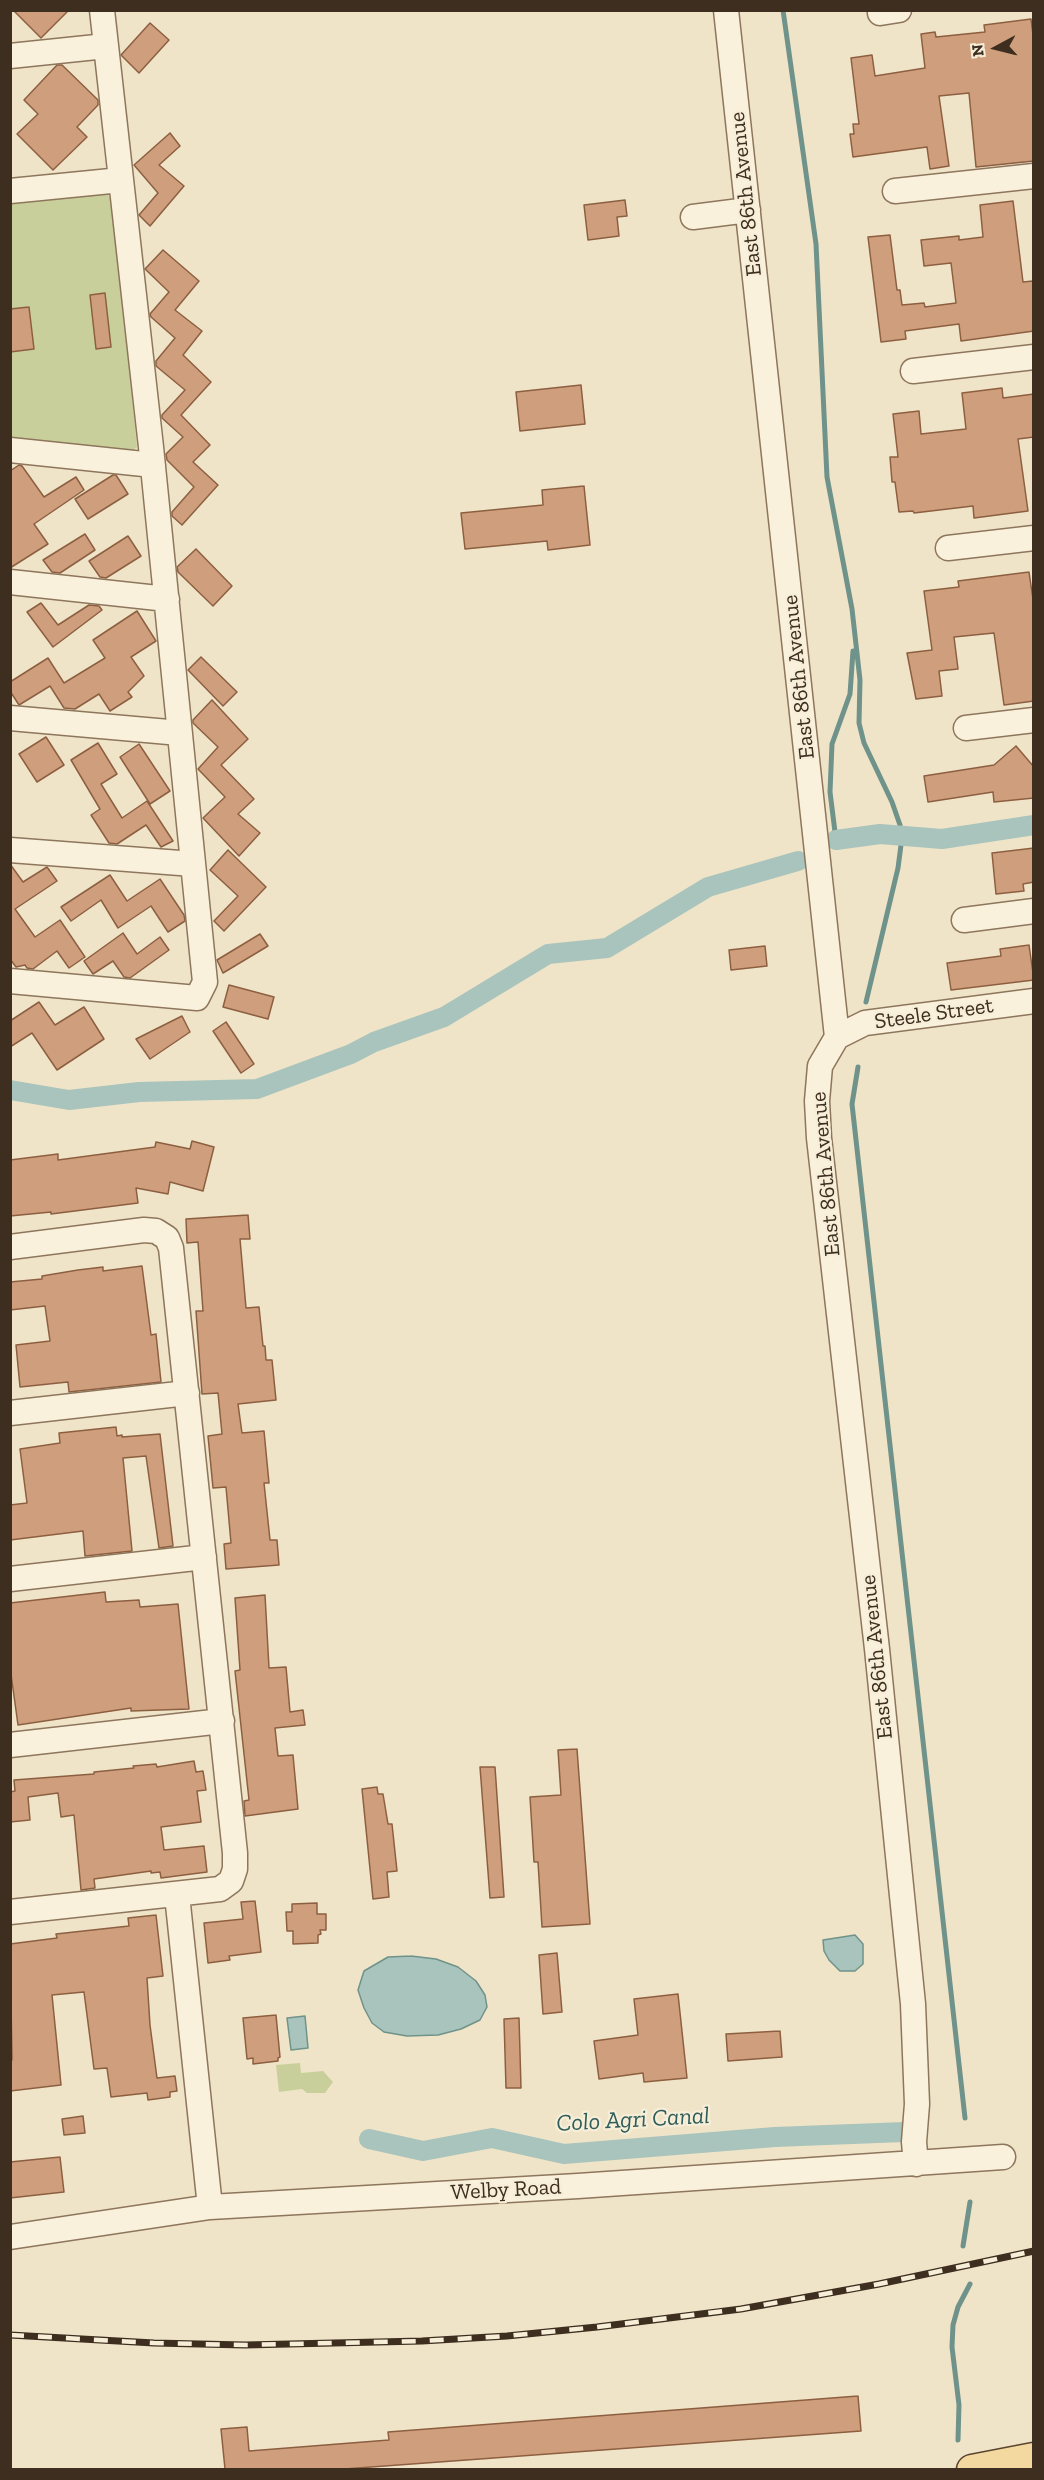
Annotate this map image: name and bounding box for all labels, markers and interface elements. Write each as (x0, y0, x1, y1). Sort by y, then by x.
north arrow (966, 18, 1026, 78)
text: N (967, 43, 988, 57)
street label: East 86th Avenue (724, 111, 768, 277)
street label: East 86th Avenue (777, 594, 821, 760)
street label: Steele Street (873, 993, 995, 1035)
street label: East 86th Avenue (806, 1091, 846, 1257)
street label: East 86th Avenue (855, 1574, 899, 1740)
water label: Colo Agri Canal (556, 2102, 710, 2138)
street label: Welby Road (450, 2174, 562, 2206)

